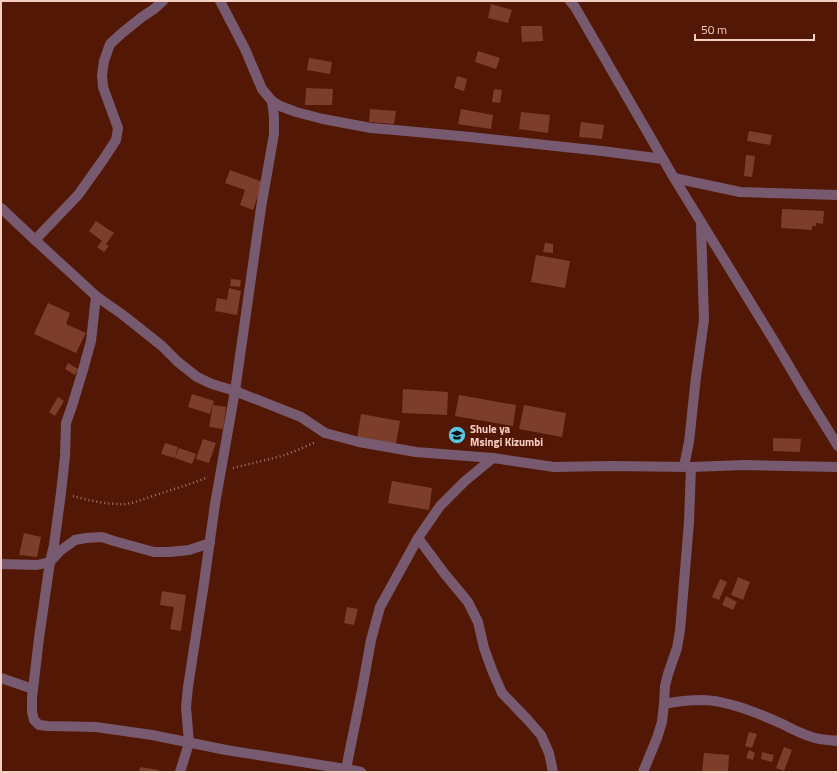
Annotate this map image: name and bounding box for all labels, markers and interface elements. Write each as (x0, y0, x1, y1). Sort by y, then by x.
scale bar (695, 16, 814, 42)
text: 50 m (701, 20, 727, 39)
place label: Shule ya Msingi Kizumbi (470, 421, 543, 450)
school or university icon: Shule ya Msingi Kizumbi (447, 425, 467, 445)

